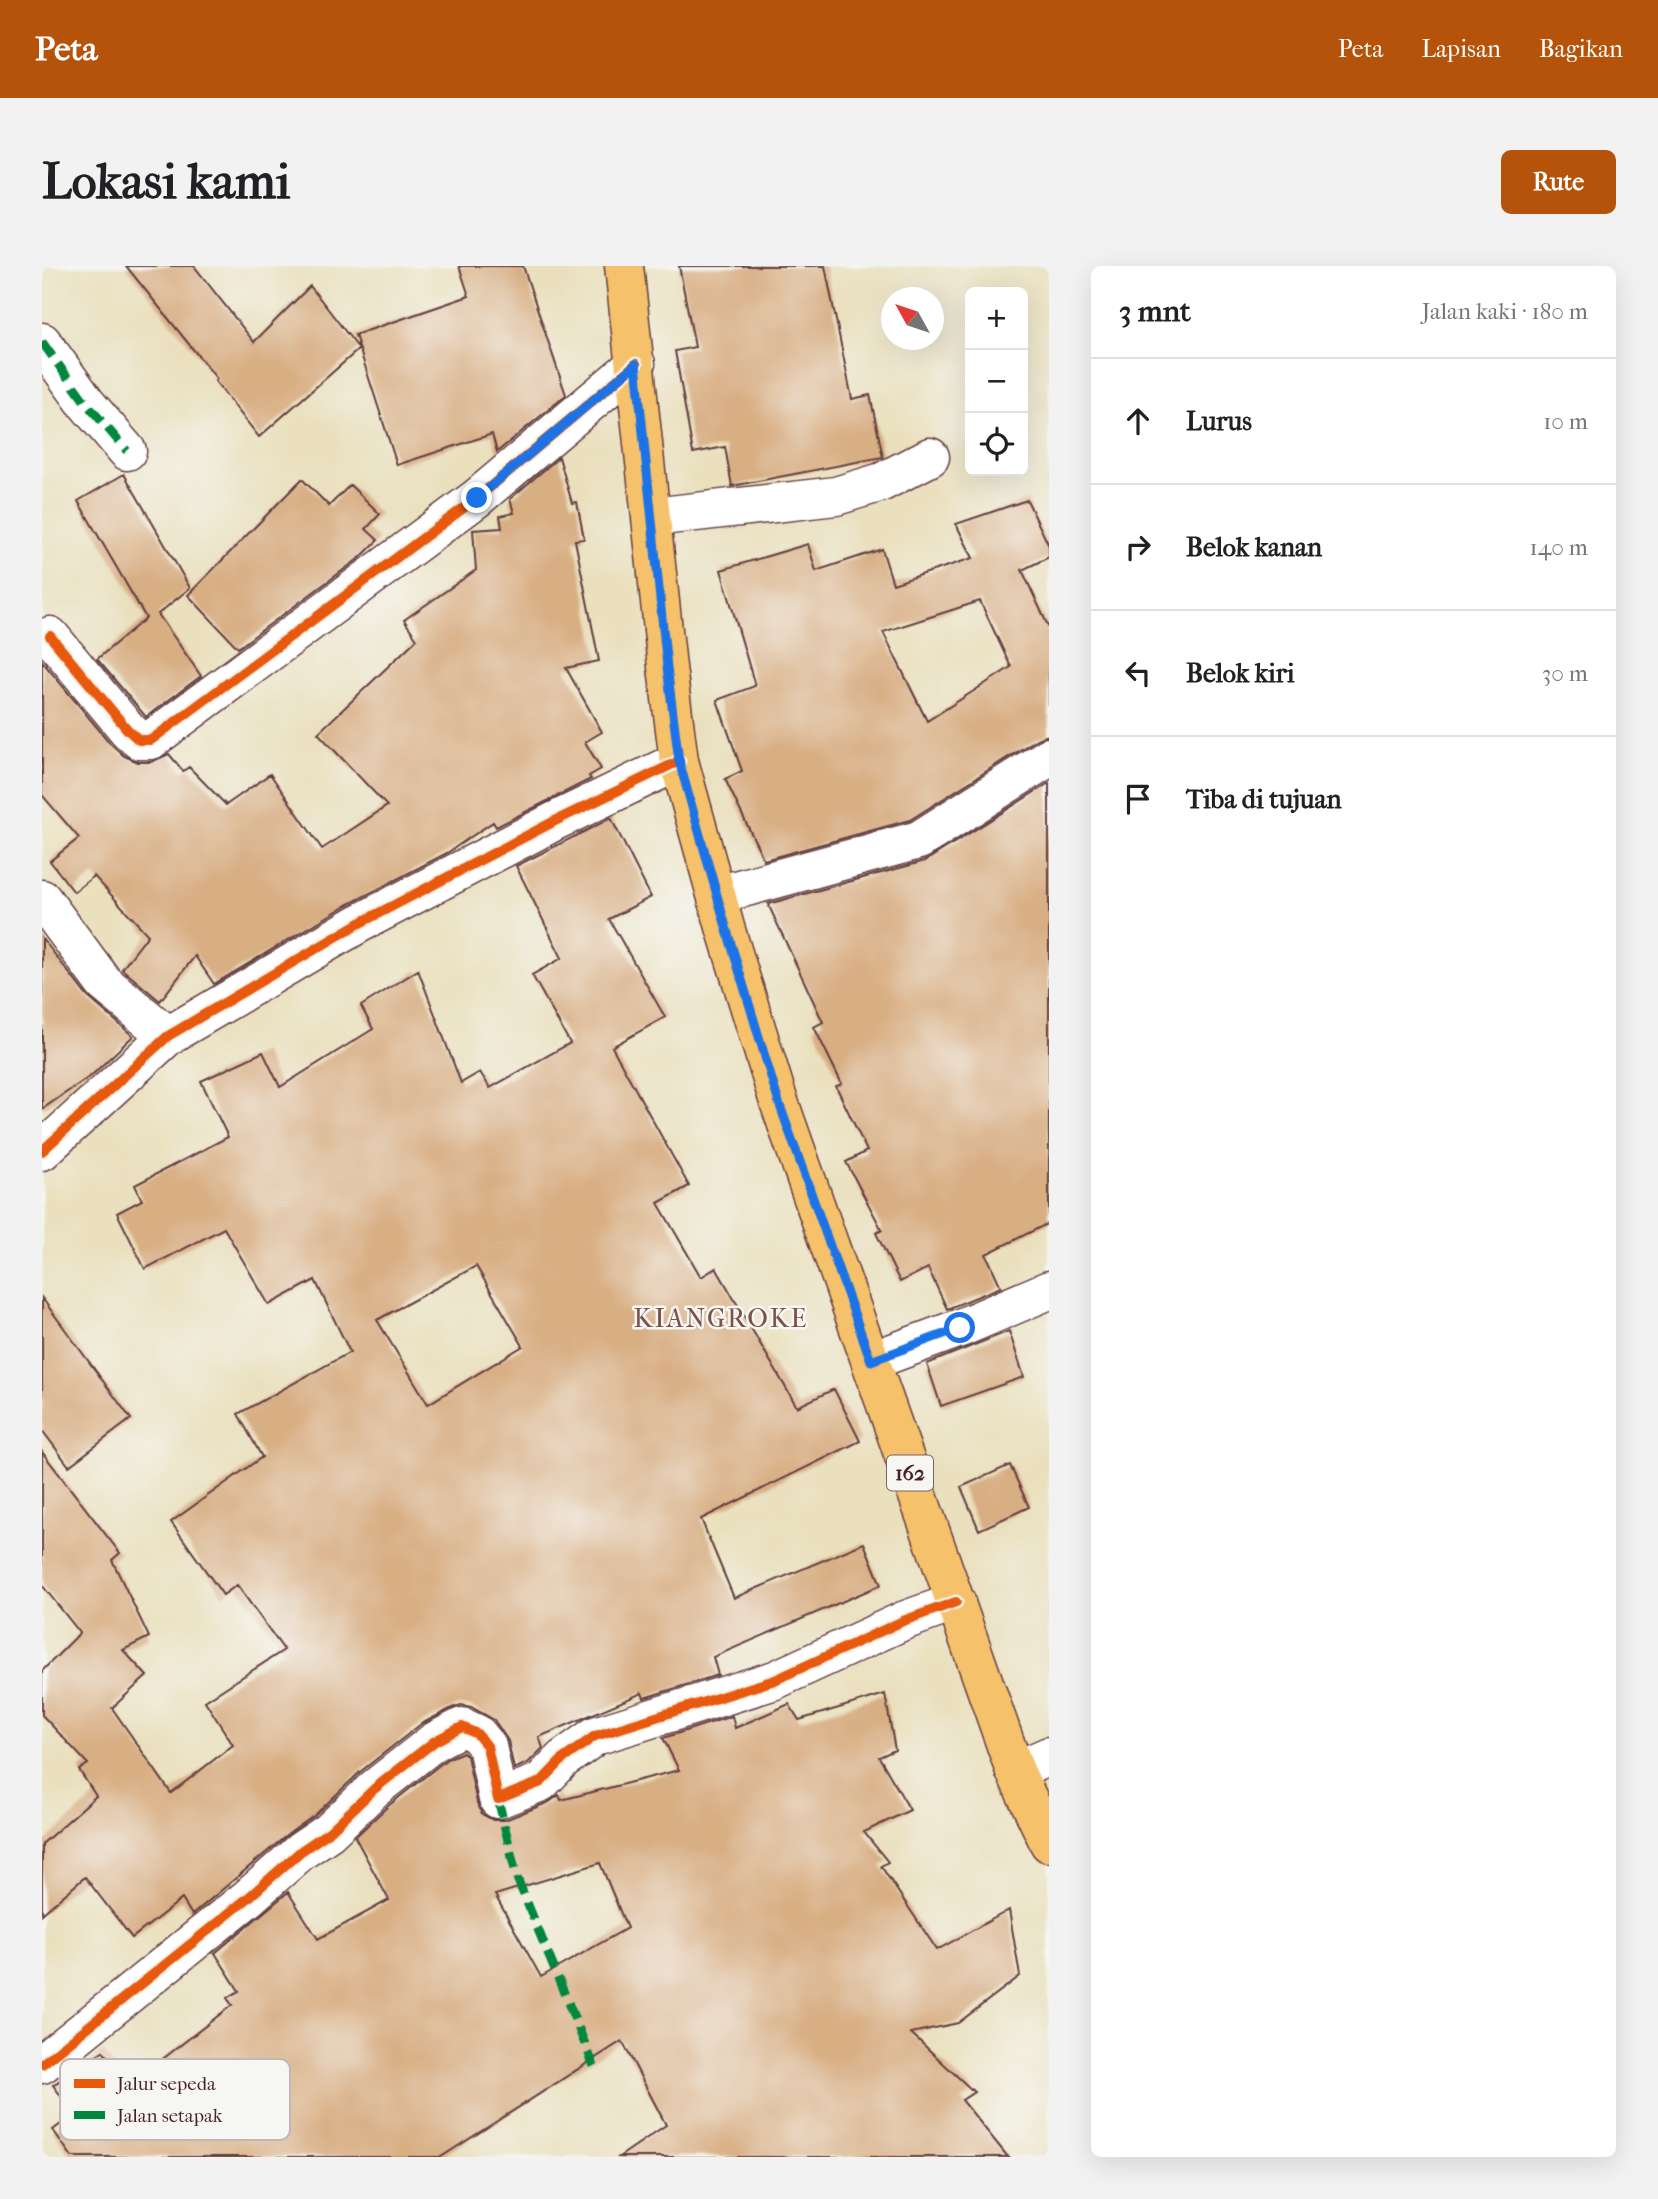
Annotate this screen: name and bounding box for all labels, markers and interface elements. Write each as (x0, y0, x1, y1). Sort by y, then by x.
text: Peta (35, 30, 98, 69)
text: Peta (1338, 35, 1383, 63)
text: Lapisan (1421, 35, 1501, 63)
text: Bagikan (1539, 35, 1623, 63)
button: Rute (1501, 150, 1616, 214)
text: Lokasi kami (42, 153, 290, 211)
north arrow (881, 287, 944, 350)
map controls (965, 287, 1028, 476)
button: + (965, 287, 1028, 350)
text: 3 mnt (1119, 294, 1191, 329)
text: Jalan kaki · 180 m (1422, 298, 1588, 325)
button: − (965, 350, 1028, 413)
icon: ahead (1119, 402, 1157, 440)
text: Lurus (1186, 406, 1252, 437)
text: 10 m (1543, 408, 1588, 435)
button: locate (965, 413, 1028, 476)
route end (461, 482, 492, 513)
icon: right (1119, 528, 1157, 566)
text: Belok kanan (1186, 532, 1322, 563)
text: 140 m (1529, 534, 1588, 561)
icon: left (1119, 654, 1157, 692)
text: Belok kiri (1186, 658, 1294, 689)
text: 30 m (1542, 660, 1588, 687)
icon: arrive (1119, 780, 1157, 818)
text: Tiba di tujuan (1186, 784, 1342, 815)
district label: KIANGROKE (634, 1303, 808, 1334)
route start (944, 1312, 975, 1343)
road number: 162 (887, 1456, 933, 1490)
legend (60, 2059, 290, 2140)
text: Jalur sepeda (115, 2073, 216, 2095)
text: Jalan setapak (115, 2105, 223, 2127)

